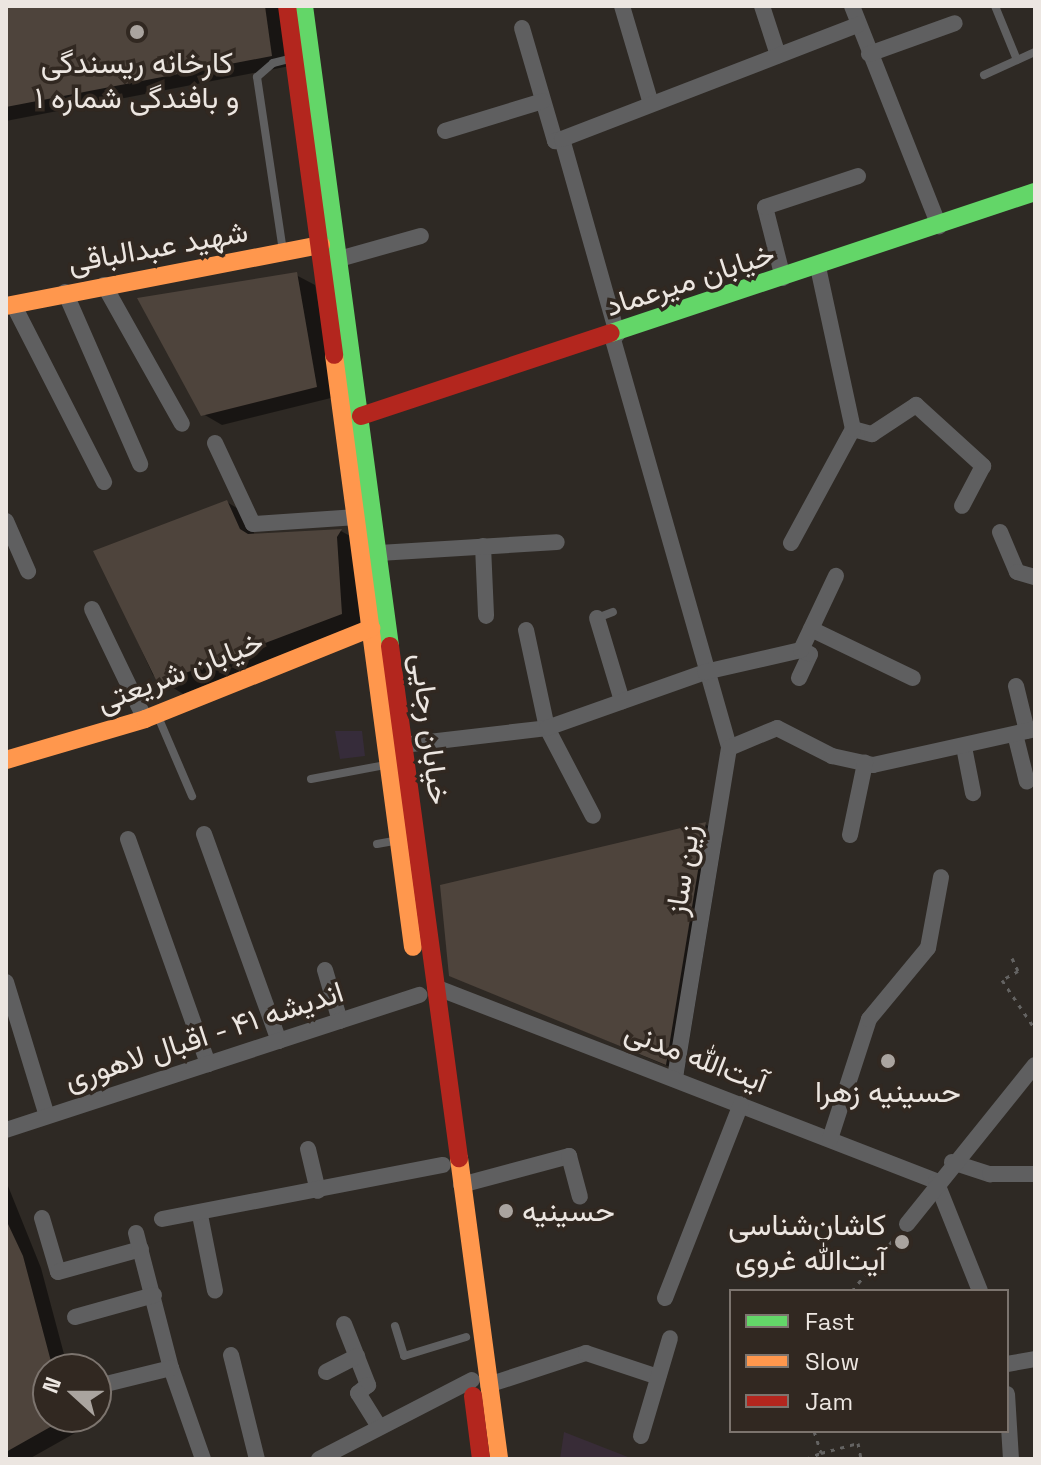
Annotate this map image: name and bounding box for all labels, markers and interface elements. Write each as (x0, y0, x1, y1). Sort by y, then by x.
marker: کارخانه ریسندگی و بافندگی شماره ۱ (128, 23, 146, 41)
place label: کارخانه ریسندگی و بافندگی شماره ۱ (35, 45, 239, 116)
street label: شهید عبدالباقی (65, 213, 251, 281)
street label: خیابان میرعماد (601, 236, 779, 324)
street label: خیابان شریعتی (92, 624, 268, 720)
street label: خیابان رجایی (403, 651, 457, 807)
street label: زین ساز (658, 822, 708, 918)
street label: اندیشه ۴۱ - اقبال لاهوری (59, 974, 349, 1098)
street label: آیت‌الله مدنی (620, 1013, 772, 1101)
marker: حسینیه زهرا (879, 1052, 897, 1070)
place label: حسینیه زهرا (815, 1074, 961, 1110)
place label: حسینیه (522, 1193, 615, 1229)
marker: حسینیه (497, 1202, 515, 1220)
place label: کاشان‌شناسی آیت‌الله غروی (728, 1207, 886, 1278)
marker: کاشان‌شناسی آیت‌الله غروی (893, 1233, 911, 1251)
legend (729, 1289, 1009, 1433)
text: Fast (805, 1306, 855, 1337)
text: Slow (805, 1346, 859, 1377)
north arrow (32, 1353, 112, 1433)
text: N (36, 1373, 67, 1397)
text: Jam (805, 1386, 853, 1417)

